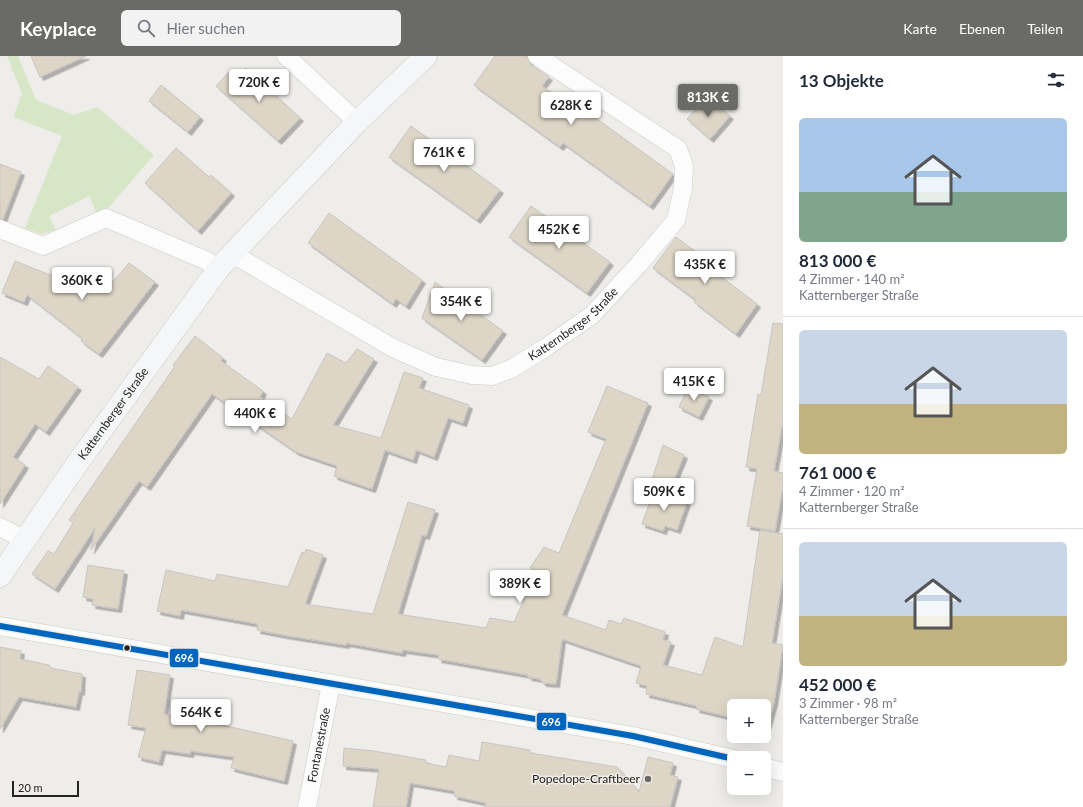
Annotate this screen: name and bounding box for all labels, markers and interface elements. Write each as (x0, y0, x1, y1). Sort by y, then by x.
search box (121, 10, 401, 46)
text: Keyplace (20, 17, 97, 40)
icon: search (135, 17, 157, 39)
text: Hier suchen (167, 19, 245, 37)
text: Karte (903, 20, 937, 37)
text: Ebenen (959, 20, 1005, 37)
text: Teilen (1027, 20, 1063, 37)
pin: 720K € (226, 69, 292, 103)
icon: filters (1045, 69, 1067, 91)
text: 13 Objekte (799, 70, 884, 91)
text: 720K € (238, 74, 280, 90)
pin: 813K € (675, 84, 741, 118)
text: 813K € (687, 89, 729, 105)
pin: 628K € (538, 92, 604, 126)
text: 628K € (550, 97, 592, 113)
pin: 761K € (411, 139, 477, 173)
text: 761K € (423, 144, 465, 160)
icon: home (897, 144, 969, 216)
pin: 452K € (526, 216, 592, 250)
text: 452K € (538, 221, 580, 237)
text: 813 000 € (799, 250, 876, 271)
pin: 435K € (672, 251, 738, 285)
text: 435K € (684, 256, 726, 272)
pin: 360K € (49, 267, 115, 301)
text: 4 Zimmer · 140 m² (799, 271, 905, 287)
text: 360K € (61, 272, 103, 288)
street label: Katternberger Straße (525, 284, 621, 364)
text: Katternberger Straße (799, 287, 919, 303)
pin: 354K € (428, 288, 494, 322)
text: 354K € (440, 293, 482, 309)
icon: home (897, 356, 969, 428)
street label: Katternberger Straße (74, 364, 151, 463)
pin: 415K € (661, 368, 727, 402)
text: 415K € (673, 373, 715, 389)
pin: 440K € (222, 400, 288, 434)
text: 440K € (234, 405, 276, 421)
text: 761 000 € (799, 462, 876, 483)
pin: 509K € (631, 478, 697, 512)
text: 509K € (643, 483, 685, 499)
text: 4 Zimmer · 120 m² (799, 483, 905, 499)
text: Katternberger Straße (799, 499, 919, 515)
icon: home (897, 568, 969, 640)
pin: 389K € (487, 570, 553, 604)
text: 389K € (499, 575, 541, 591)
unlabelled marker (122, 643, 132, 653)
line badge: 696 (169, 648, 199, 668)
text: 696 (174, 651, 194, 664)
text: 452 000 € (799, 674, 876, 695)
text: 3 Zimmer · 98 m² (799, 695, 897, 711)
pin: 564K € (168, 699, 234, 733)
map controls (727, 699, 771, 795)
button: + (727, 699, 771, 743)
text: 564K € (180, 704, 222, 720)
street label: Fontanestraße (304, 706, 333, 784)
text: Katternberger Straße (799, 711, 919, 727)
line badge: 696 (536, 712, 567, 731)
text: 696 (541, 715, 561, 728)
button: − (727, 751, 771, 795)
place label: Popedope-Craftbeer (532, 771, 641, 786)
marker: Popedope-Craftbeer (643, 774, 653, 784)
scale bar (12, 779, 79, 798)
text: 20 m (18, 781, 43, 794)

